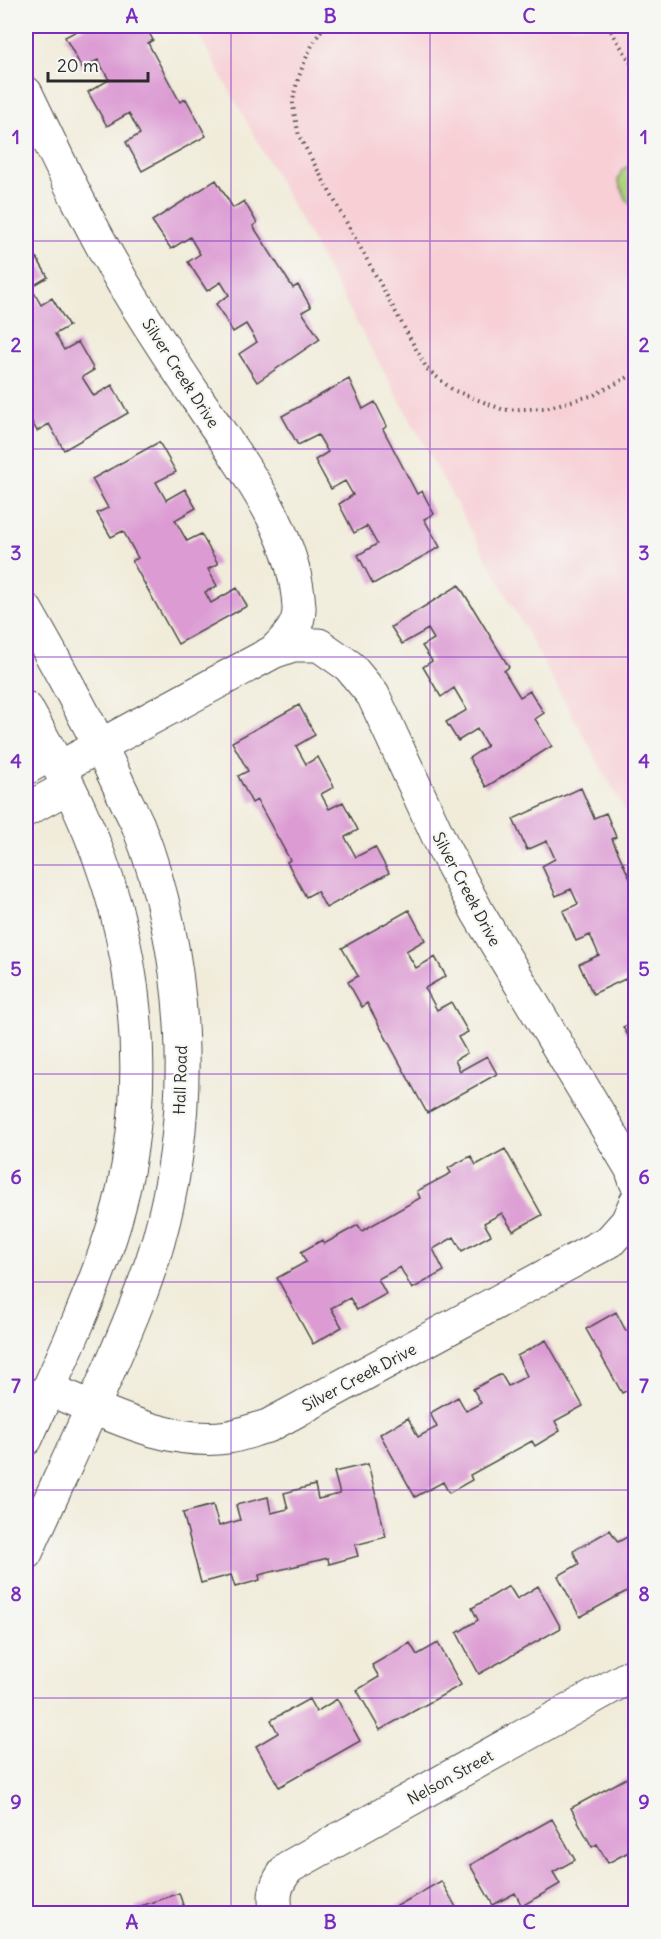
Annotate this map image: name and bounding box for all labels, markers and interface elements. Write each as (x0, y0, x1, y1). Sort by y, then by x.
text: A (126, 3, 139, 28)
text: B (323, 3, 337, 28)
text: C (522, 3, 536, 28)
scale bar (48, 45, 148, 83)
text: 20 m (57, 54, 99, 77)
text: 1 (12, 124, 20, 149)
text: 1 (640, 124, 648, 149)
street label: Silver Creek Drive (138, 315, 224, 431)
text: 2 (11, 332, 22, 357)
text: 2 (639, 332, 650, 357)
text: 3 (10, 540, 22, 565)
text: 3 (638, 540, 650, 565)
text: 4 (10, 748, 22, 773)
text: 4 (638, 748, 650, 773)
street label: Silver Creek Drive (429, 829, 505, 949)
text: 5 (10, 956, 22, 981)
text: 5 (638, 956, 650, 981)
street label: Hall Road (169, 1045, 191, 1115)
text: 6 (10, 1164, 22, 1189)
text: 6 (638, 1164, 650, 1189)
street label: Silver Creek Drive (299, 1339, 419, 1415)
text: 7 (11, 1373, 21, 1398)
text: 7 (639, 1373, 649, 1398)
text: 8 (10, 1581, 22, 1606)
text: 8 (638, 1581, 650, 1606)
street label: Nelson Street (404, 1745, 497, 1809)
text: 9 (10, 1789, 22, 1814)
text: 9 (638, 1789, 650, 1814)
text: A (126, 1909, 139, 1934)
text: B (323, 1909, 337, 1934)
text: C (522, 1909, 536, 1934)

